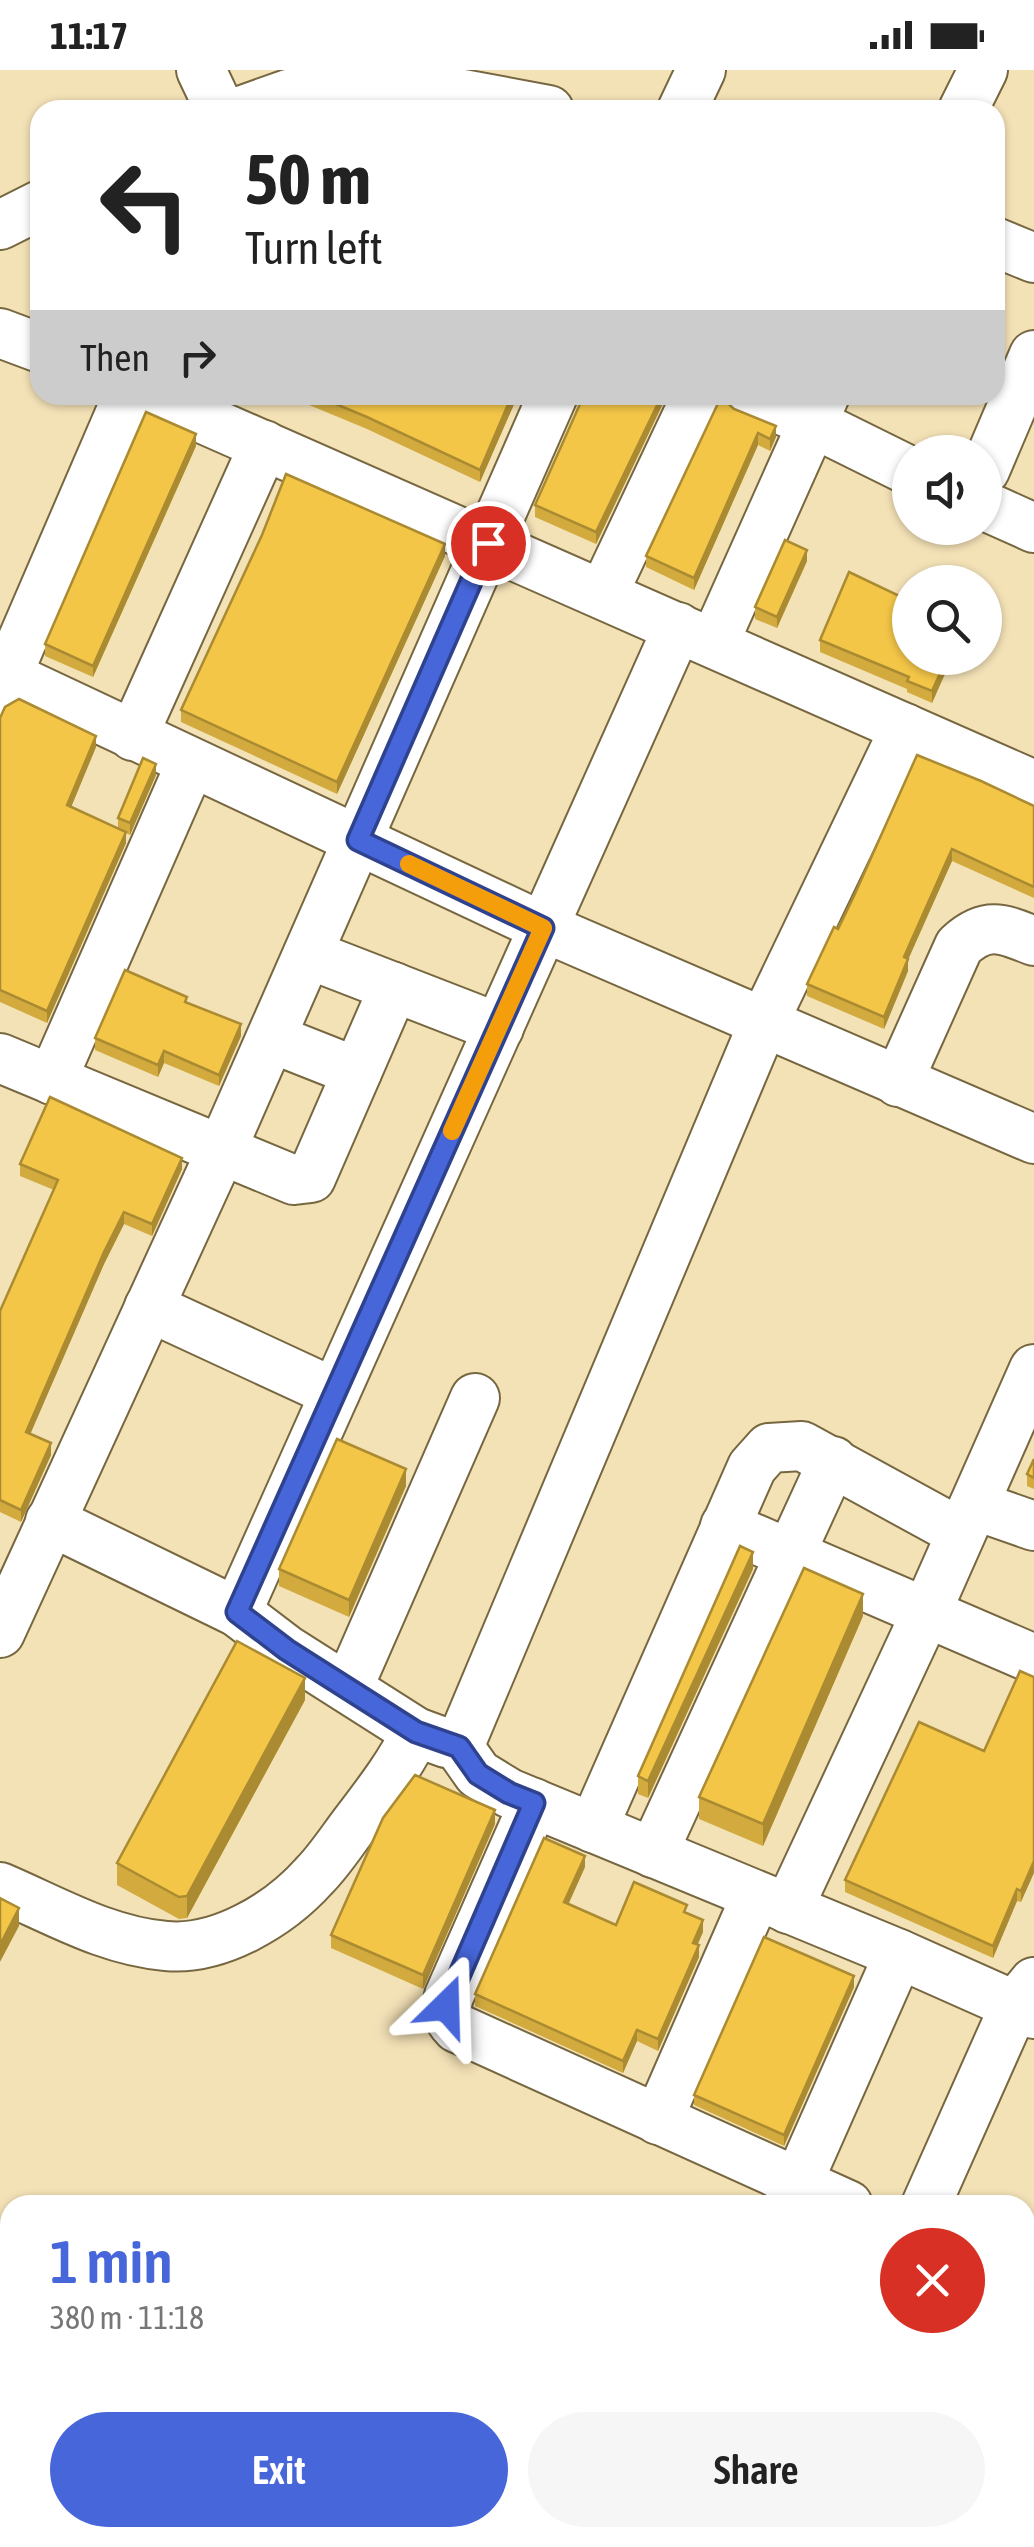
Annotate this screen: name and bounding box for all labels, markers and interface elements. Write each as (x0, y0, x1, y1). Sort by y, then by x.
text: 11:17 (50, 14, 128, 57)
text: 50 m (245, 139, 371, 219)
icon: left (80, 140, 210, 270)
text: Turn left (245, 222, 383, 274)
icon: right (170, 330, 225, 385)
text: Then (80, 336, 150, 379)
map controls (892, 435, 1002, 675)
button: sound (892, 435, 1002, 545)
pin (446, 501, 531, 586)
icon: arrive (461, 516, 516, 571)
button: search (892, 565, 1002, 675)
position arrow (394, 1954, 498, 2058)
text: 1 min (50, 2227, 173, 2296)
button: close (880, 2228, 985, 2333)
text: 380 m · 11:18 (50, 2299, 204, 2336)
button: Exit (50, 2412, 508, 2527)
button: Share (528, 2412, 985, 2527)

